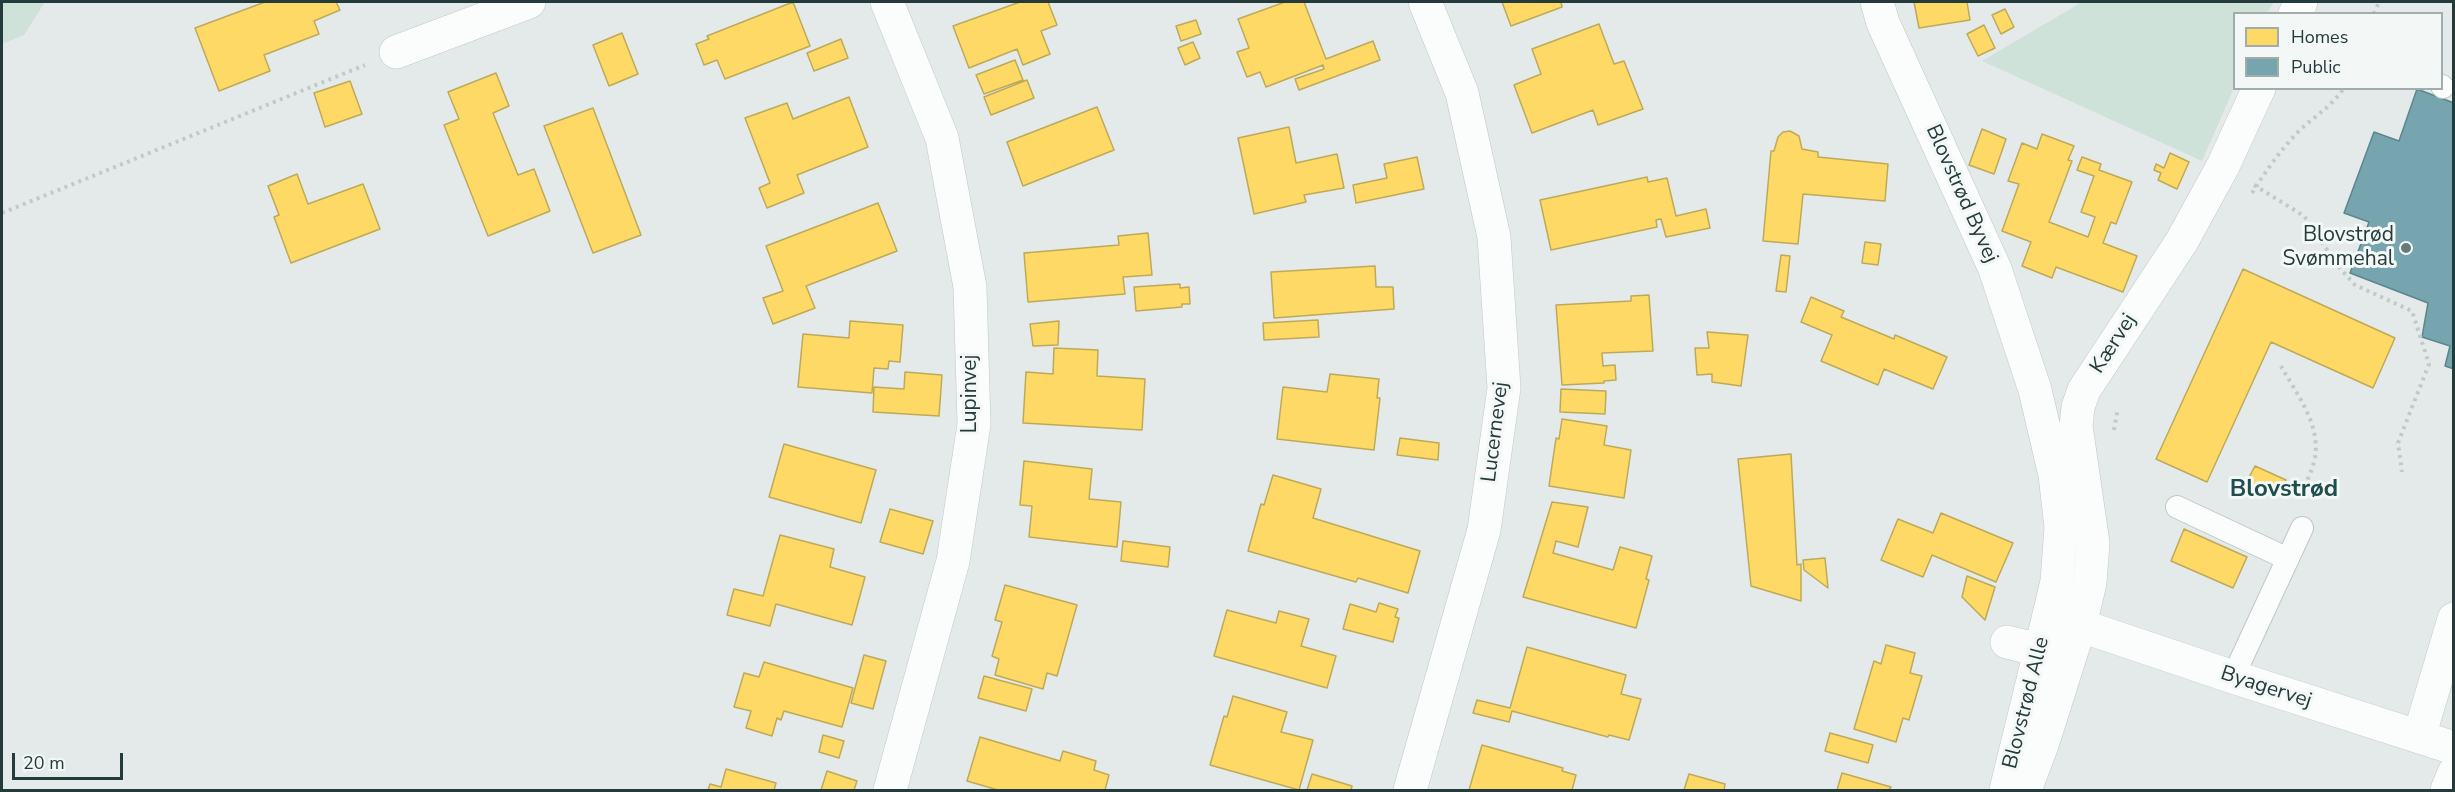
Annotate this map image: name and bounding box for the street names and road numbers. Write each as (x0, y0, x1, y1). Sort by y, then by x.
street label: Blovstrød Byvej (1919, 121, 2003, 267)
street label: Kærvej (2085, 309, 2143, 379)
street label: Lupinvej (958, 355, 984, 433)
street label: Lucernevej (1477, 380, 1515, 484)
street label: Blovstrød Alle (1998, 634, 2056, 772)
street label: Byagervej (2217, 661, 2315, 715)

